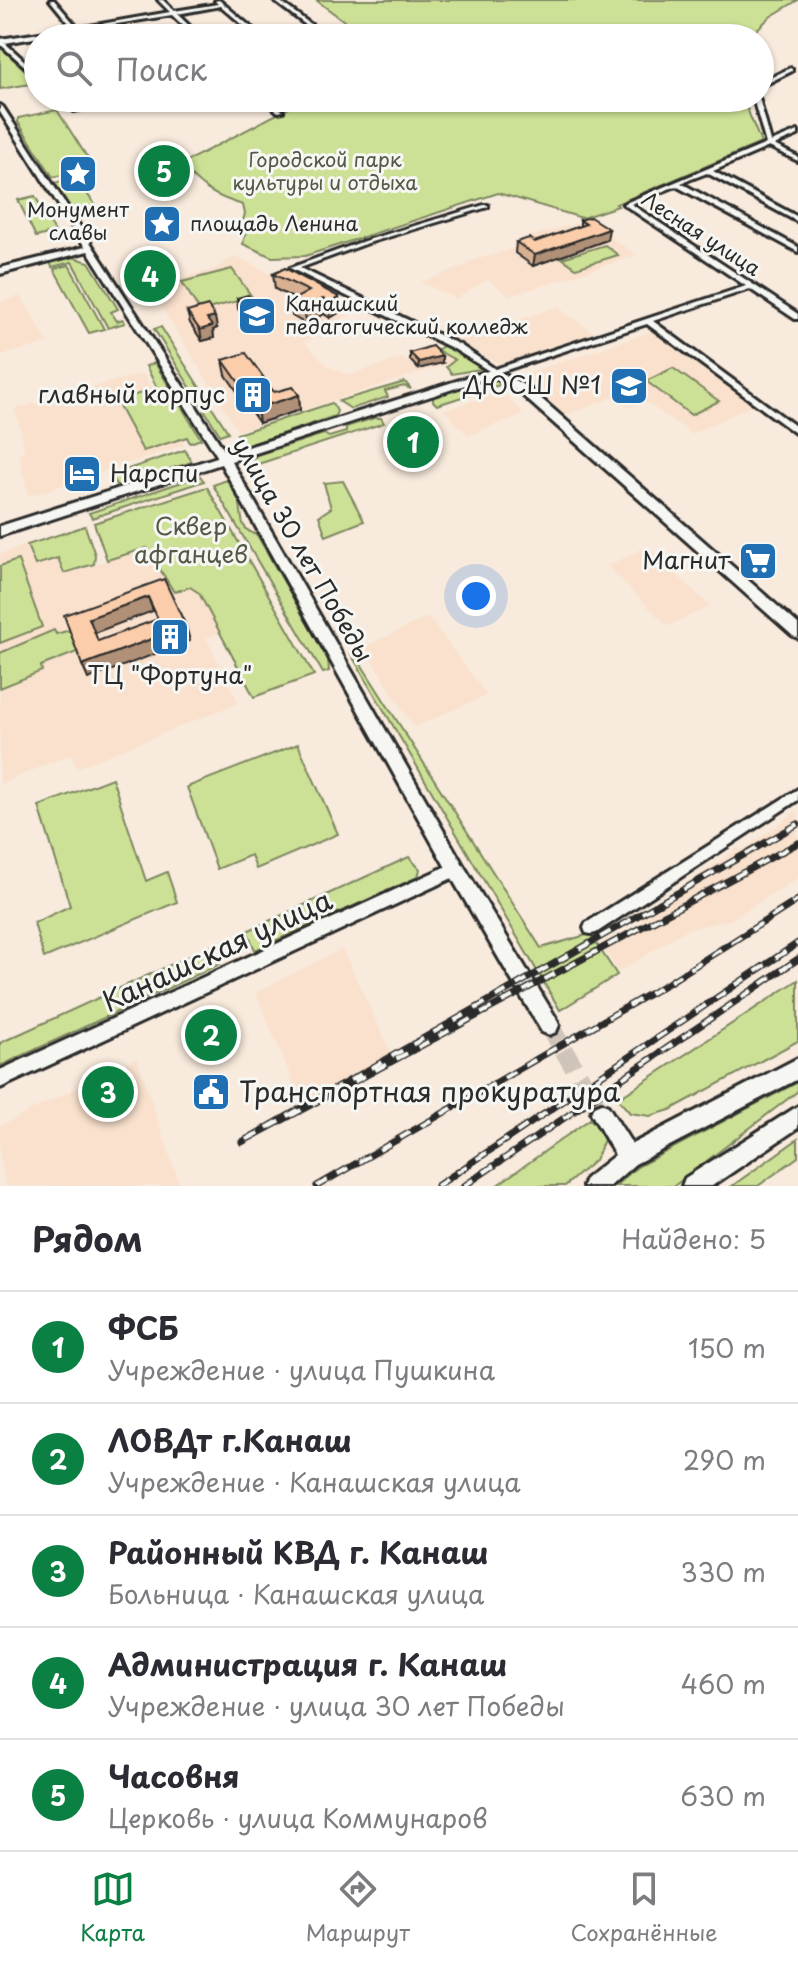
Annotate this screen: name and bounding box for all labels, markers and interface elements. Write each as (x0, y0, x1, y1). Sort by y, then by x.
search box (24, 24, 774, 112)
icon: search (52, 46, 96, 90)
text: Поиск (116, 46, 207, 91)
pin: 5 (138, 141, 190, 201)
park label: Городской парк культуры и отдыха (232, 144, 418, 197)
place icon: Монумент славы (57, 153, 99, 195)
street label: Лесная улица (636, 184, 767, 283)
place label: Монумент славы (27, 194, 129, 247)
place icon: площадь Ленина (141, 203, 183, 245)
place label: площадь Ленина (190, 208, 359, 238)
pin: 4 (124, 246, 176, 306)
place label: Канашский педагогический колледж (285, 288, 528, 341)
school or university icon: Канашский педагогический колледж (236, 295, 278, 337)
school or university icon: ДЮСШ №1 (608, 365, 650, 407)
place label: ДЮСШ №1 (463, 366, 601, 402)
building icon: главный корпус (232, 374, 274, 416)
place label: главный корпус (38, 375, 225, 411)
pin: 1 (387, 412, 439, 472)
street label: улица 30 лет Победы (224, 430, 383, 668)
hotel icon: Нарспи (61, 453, 103, 495)
place label: Нарспи (110, 454, 198, 490)
park label: Сквер афганцев (134, 507, 248, 571)
supermarket icon: Магнит (737, 540, 779, 582)
place label: Магнит (642, 541, 731, 577)
your location (456, 576, 496, 616)
building icon: ТЦ "Фортуна" (149, 616, 191, 658)
place label: ТЦ "Фортуна" (87, 656, 253, 692)
street label: Канашская улица (94, 877, 339, 1022)
pin: 2 (185, 1005, 237, 1065)
pin: 3 (82, 1062, 134, 1122)
place label: Транспортная прокуратура (239, 1069, 621, 1112)
public building icon: Транспортная прокуратура (190, 1071, 232, 1113)
text: Рядом (32, 1212, 143, 1264)
text: Найдено: 5 (621, 1219, 766, 1258)
text: ФСБ (108, 1305, 179, 1350)
text: 1 (52, 1328, 64, 1367)
text: 150 m (688, 1328, 766, 1367)
text: Учреждение · улица Пушкина (108, 1350, 495, 1389)
text: ЛОВДт г.Канаш (108, 1417, 352, 1462)
text: 2 (49, 1440, 67, 1479)
text: 290 m (683, 1440, 766, 1479)
text: Учреждение · Канашская улица (108, 1462, 521, 1501)
text: Районный КВД г. Канаш (108, 1529, 488, 1574)
text: 3 (49, 1552, 67, 1591)
text: 330 m (681, 1552, 766, 1591)
text: Больница · Канашская улица (108, 1574, 484, 1613)
text: Администрация г. Канаш (108, 1641, 507, 1686)
text: 4 (49, 1664, 67, 1703)
text: 460 m (681, 1664, 766, 1703)
text: Учреждение · улица 30 лет Победы (108, 1686, 565, 1725)
text: Часовня (108, 1753, 239, 1798)
text: 5 (50, 1776, 66, 1815)
text: 630 m (680, 1776, 766, 1815)
text: Церковь · улица Коммунаров (108, 1798, 488, 1837)
tab: Карта (80, 1867, 145, 1948)
tab: Маршрут (306, 1867, 410, 1948)
tab: Сохранённые (571, 1867, 718, 1948)

